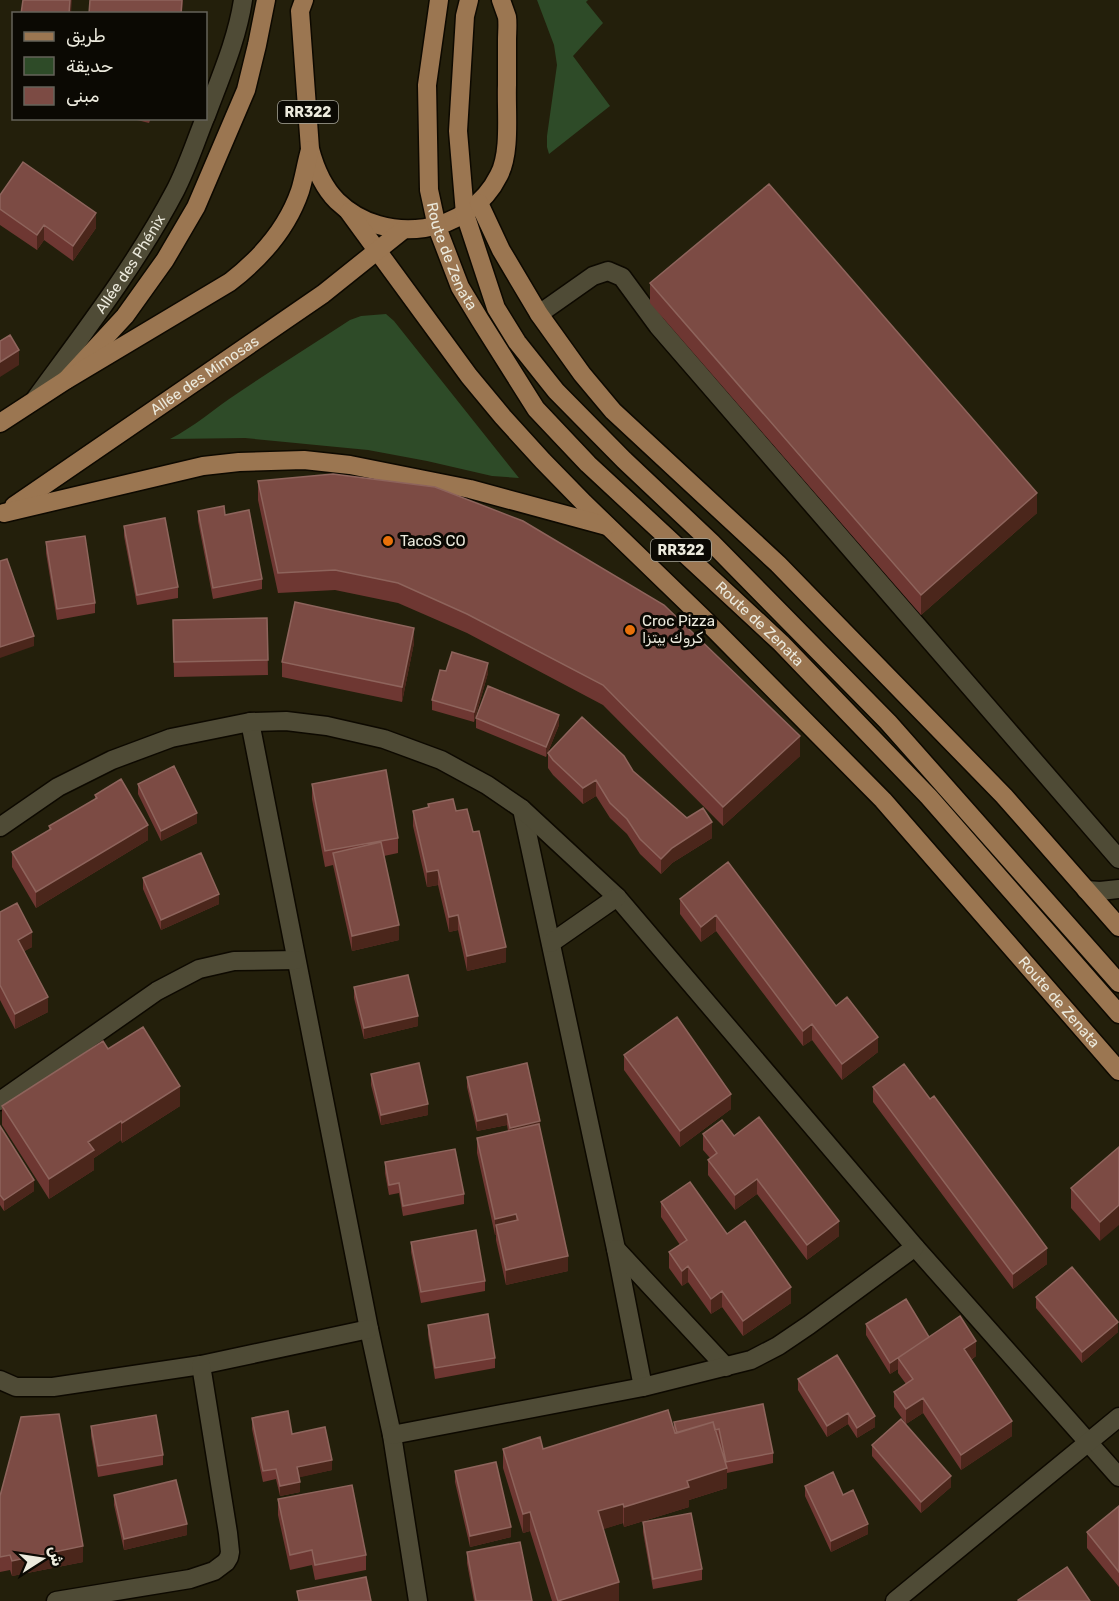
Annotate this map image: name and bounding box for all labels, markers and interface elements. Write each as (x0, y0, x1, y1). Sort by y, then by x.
legend (12, 12, 207, 120)
text: طريق (66, 25, 106, 47)
text: حديقة (66, 55, 113, 77)
text: مبنى (66, 85, 100, 107)
road number: RR322 (278, 101, 338, 123)
street label: Route de Zenata (423, 200, 481, 314)
street label: Allée des Phénix (92, 211, 169, 317)
street label: Allée des Mimosas (147, 332, 262, 419)
place label: TacoS CO (400, 532, 466, 550)
marker: TacoS CO (381, 534, 395, 548)
road number: RR322 (651, 539, 711, 561)
street label: Route de Zenata (712, 578, 808, 670)
place label: Croc Pizza كروك بيتزا (642, 612, 715, 648)
marker: Croc Pizza كروك بيتزا (623, 623, 637, 637)
street label: Route de Zenata (1014, 953, 1104, 1051)
north arrow (12, 1529, 72, 1589)
text: ش (45, 1544, 68, 1568)

